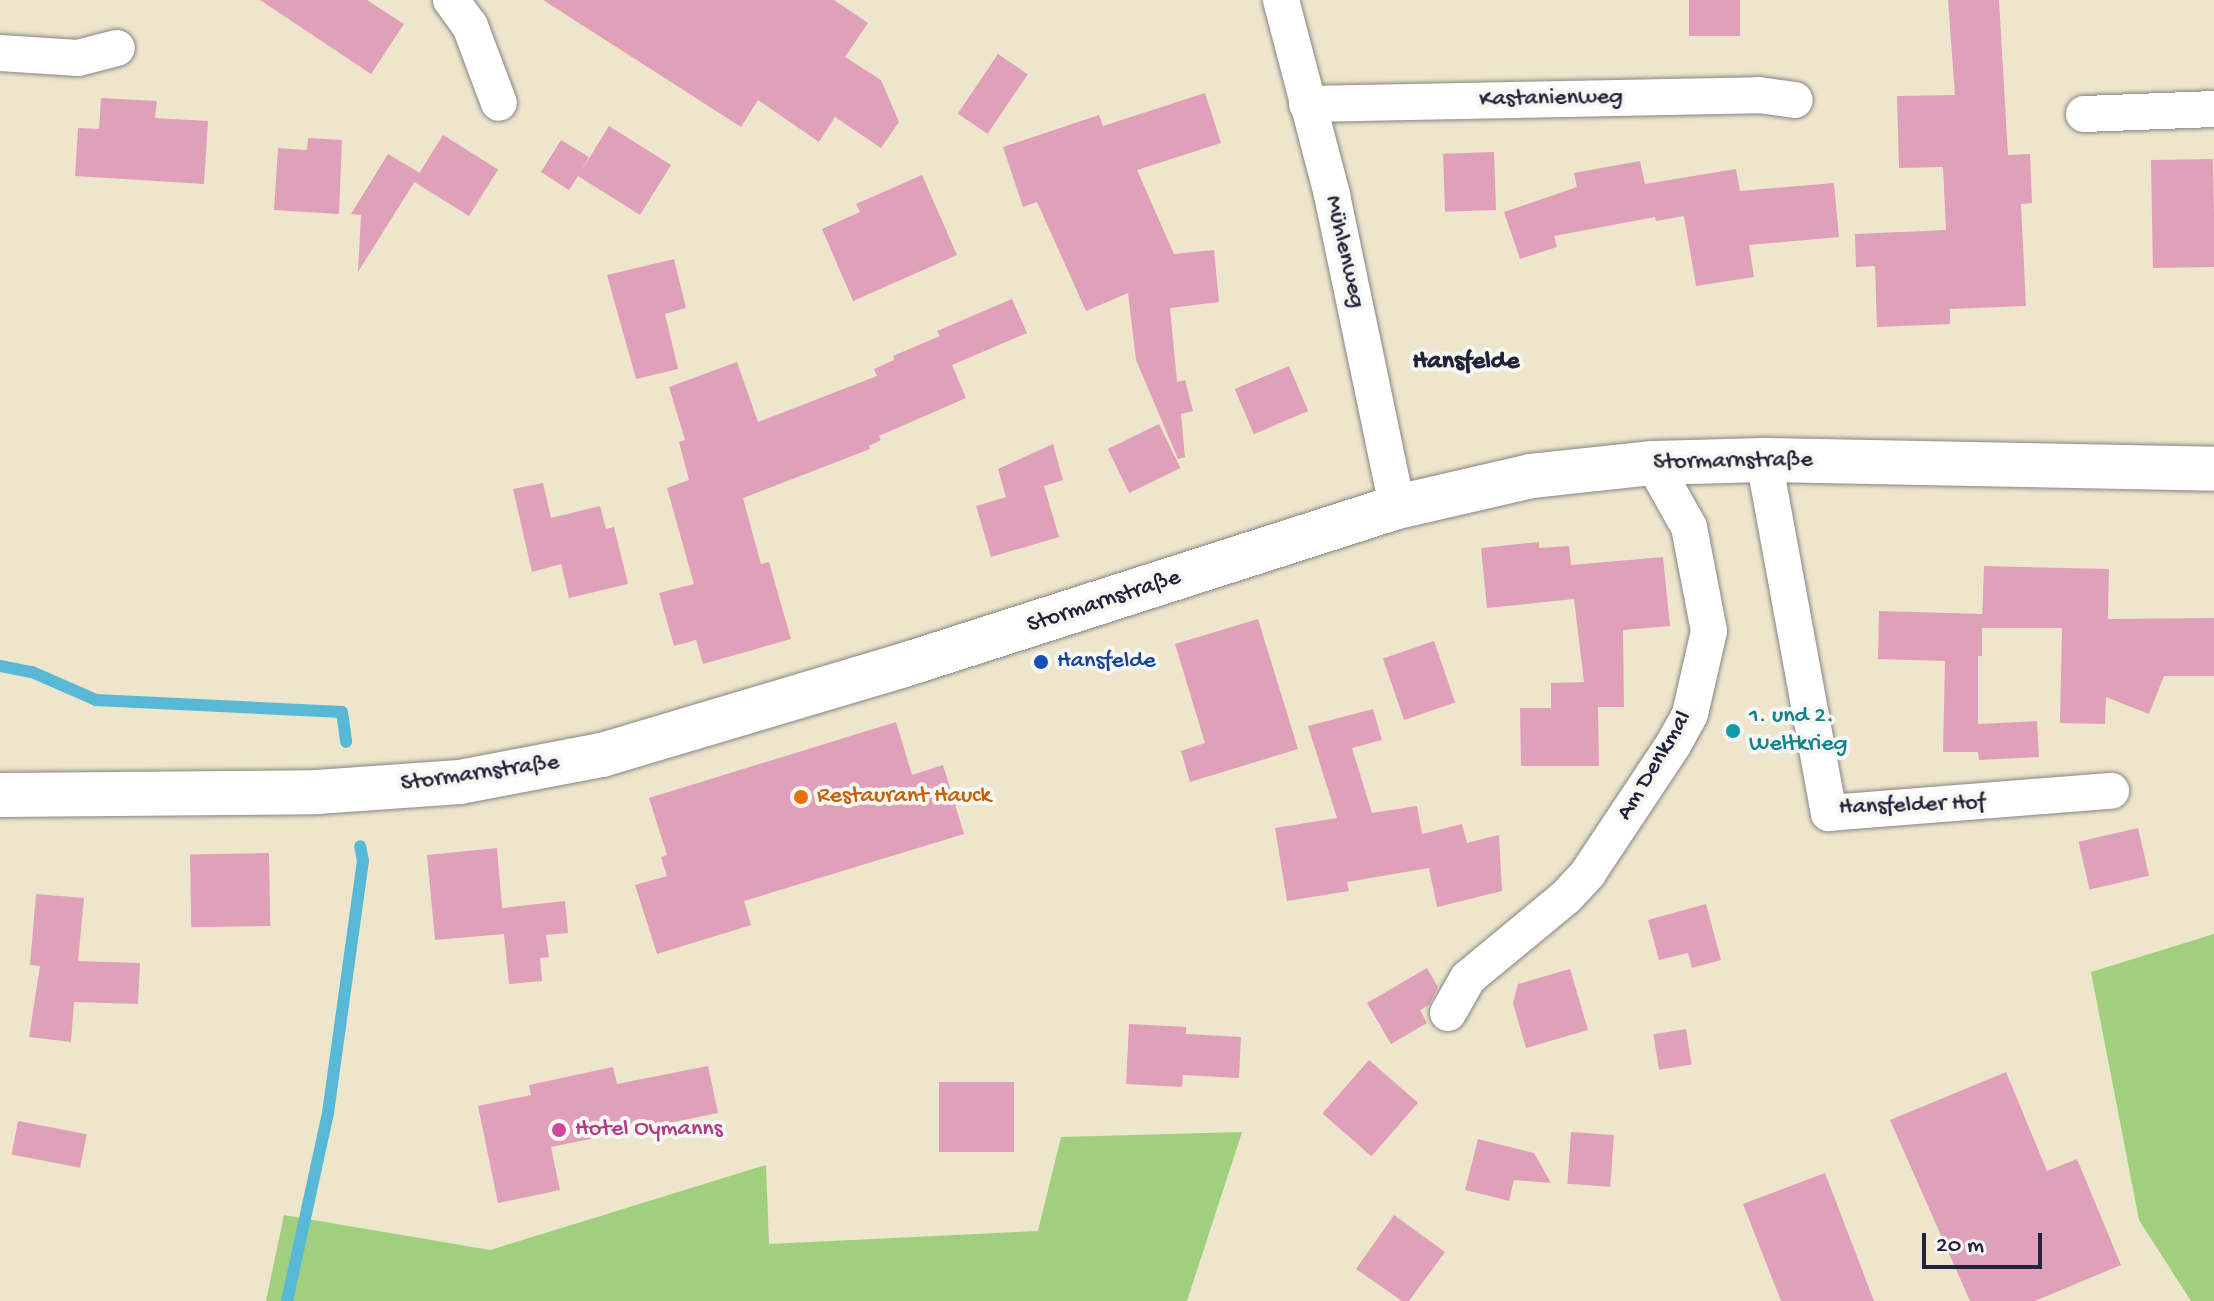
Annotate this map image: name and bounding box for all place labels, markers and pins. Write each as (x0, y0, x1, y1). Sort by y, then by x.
place label: Hansfelde (1057, 648, 1156, 676)
marker: Hansfelde (1032, 653, 1050, 671)
place label: 1. und 2. Weltkrieg (1749, 703, 1847, 759)
marker: 1. und 2. Weltkrieg (1724, 722, 1742, 740)
place label: Restaurant Hauck (817, 783, 991, 811)
marker: Restaurant Hauck (792, 788, 810, 806)
place label: Hotel Oymanns (575, 1116, 723, 1144)
marker: Hotel Oymanns (550, 1121, 568, 1139)

